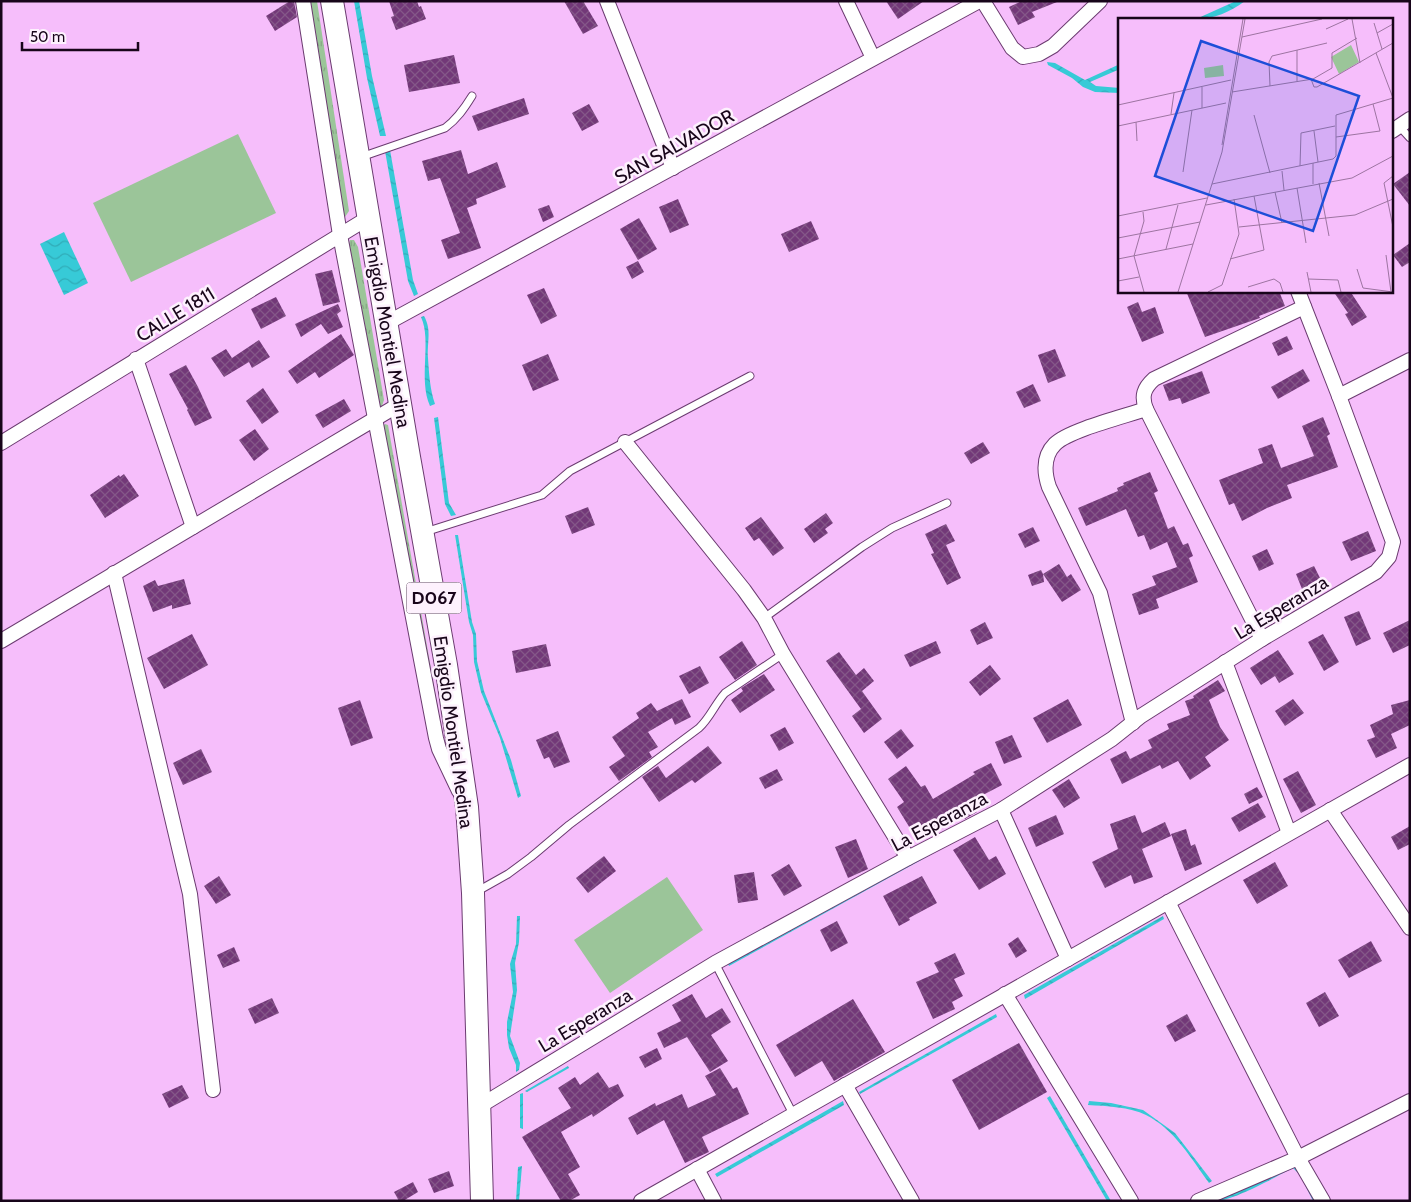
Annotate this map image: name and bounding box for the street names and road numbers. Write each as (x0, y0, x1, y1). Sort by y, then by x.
street label: SAN SALVADOR (610, 104, 738, 189)
street label: Emigdio Montiel Medina (359, 235, 416, 430)
street label: CALLE 1811 (132, 282, 219, 347)
street label: La Esperanza (1230, 570, 1332, 644)
road number: D067 (406, 582, 462, 614)
street label: Emigdio Montiel Medina (429, 634, 478, 830)
street label: La Esperanza (887, 787, 991, 856)
street label: La Esperanza (534, 983, 636, 1057)

